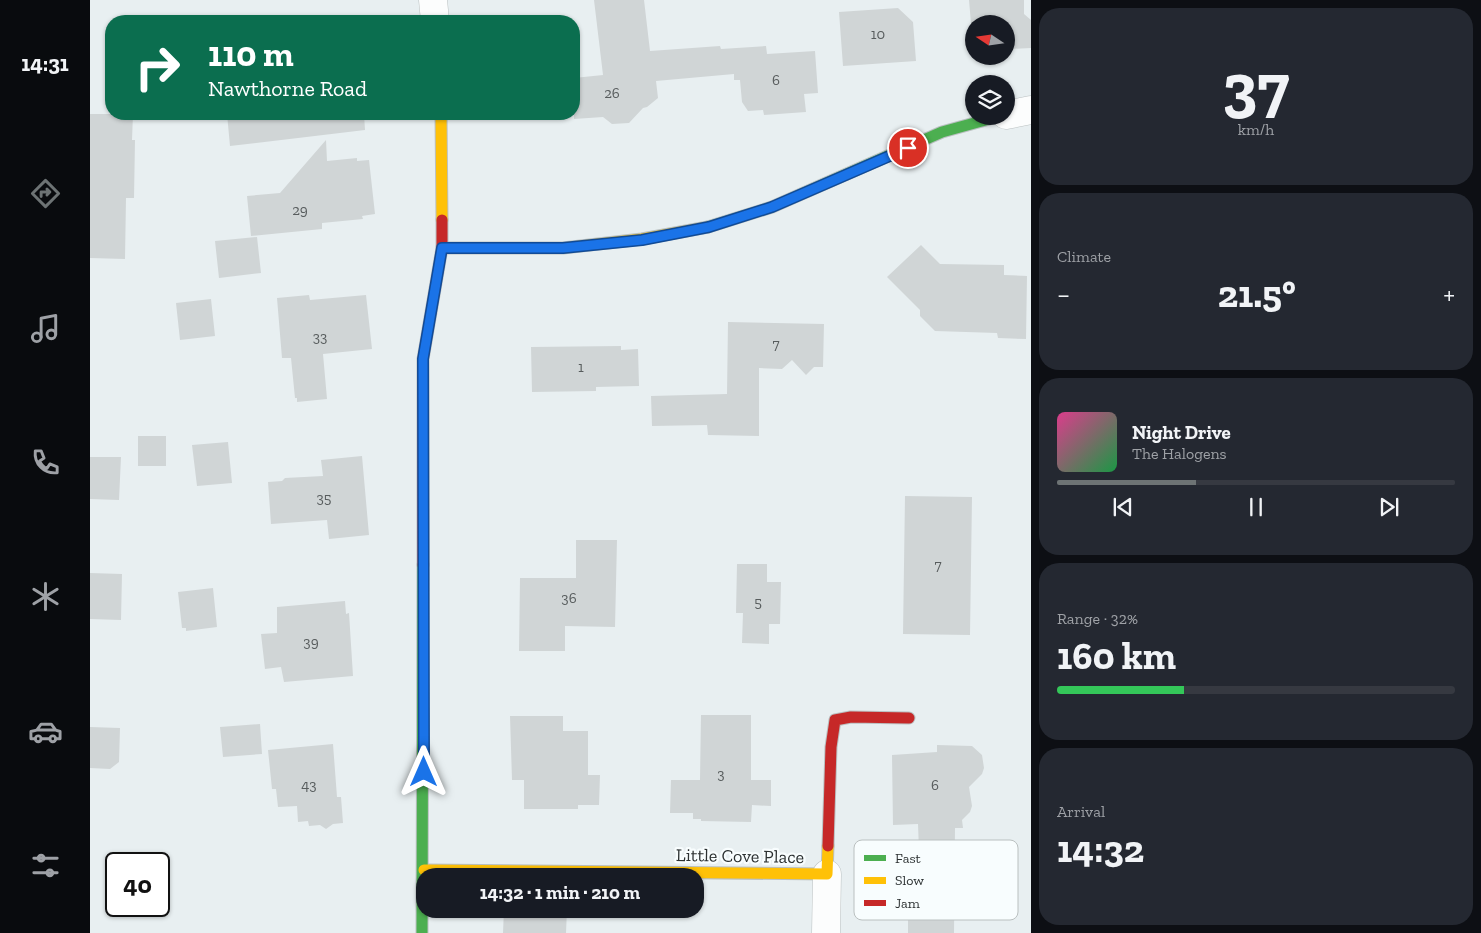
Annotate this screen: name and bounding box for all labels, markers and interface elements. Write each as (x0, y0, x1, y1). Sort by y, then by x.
north arrow (965, 15, 1015, 65)
map controls (965, 15, 1015, 125)
house number: 10 (871, 25, 885, 43)
text: 110 m (208, 33, 294, 75)
icon: right (125, 35, 190, 100)
text: 37 (1223, 48, 1289, 126)
text: 14:31 (21, 50, 69, 77)
house number: 6 (772, 71, 780, 89)
text: Nawthorne Road (208, 75, 367, 102)
button: layers (965, 75, 1015, 125)
house number: 26 (604, 84, 620, 102)
text: km/h (1238, 120, 1274, 139)
pin (887, 127, 929, 169)
icon: arrive (894, 134, 922, 162)
icon: directions (28, 176, 63, 211)
house number: 29 (292, 201, 308, 219)
text: Climate (1057, 247, 1111, 266)
text: 21.5° (1218, 271, 1296, 317)
text: − (1057, 278, 1070, 311)
text: + (1443, 278, 1455, 311)
icon: music (28, 311, 63, 346)
house number: 33 (313, 328, 327, 346)
house number: 7 (772, 335, 780, 353)
house number: 1 (578, 358, 584, 376)
text: Night Drive (1132, 421, 1231, 444)
text: The Halogens (1132, 444, 1227, 463)
icon: phone (28, 445, 63, 480)
house number: 35 (316, 489, 332, 507)
icon: previous (1109, 493, 1137, 521)
icon: pause (1242, 493, 1270, 521)
icon: next (1375, 493, 1403, 521)
house number: 7 (934, 556, 942, 574)
icon: climate (28, 579, 63, 614)
house number: 36 (561, 589, 577, 607)
house number: 5 (754, 593, 762, 611)
text: Range · 32% (1057, 609, 1138, 628)
house number: 39 (303, 633, 319, 651)
text: 160 km (1057, 633, 1176, 679)
icon: car (28, 714, 63, 749)
position arrow (397, 745, 449, 797)
house number: 3 (717, 765, 725, 783)
house number: 43 (301, 776, 317, 794)
house number: 6 (931, 776, 939, 794)
text: Arrival (1057, 802, 1105, 821)
text: 14:32 (1057, 826, 1144, 872)
legend (854, 840, 1018, 920)
street label: Little Cove Place (676, 844, 804, 868)
icon: filters (28, 848, 63, 883)
text: Fast (895, 850, 922, 867)
speed limit sign: 40 (105, 852, 170, 917)
text: Slow (895, 872, 924, 889)
text: 14:32 · 1 min · 210 m (480, 881, 640, 904)
text: Jam (895, 895, 920, 912)

